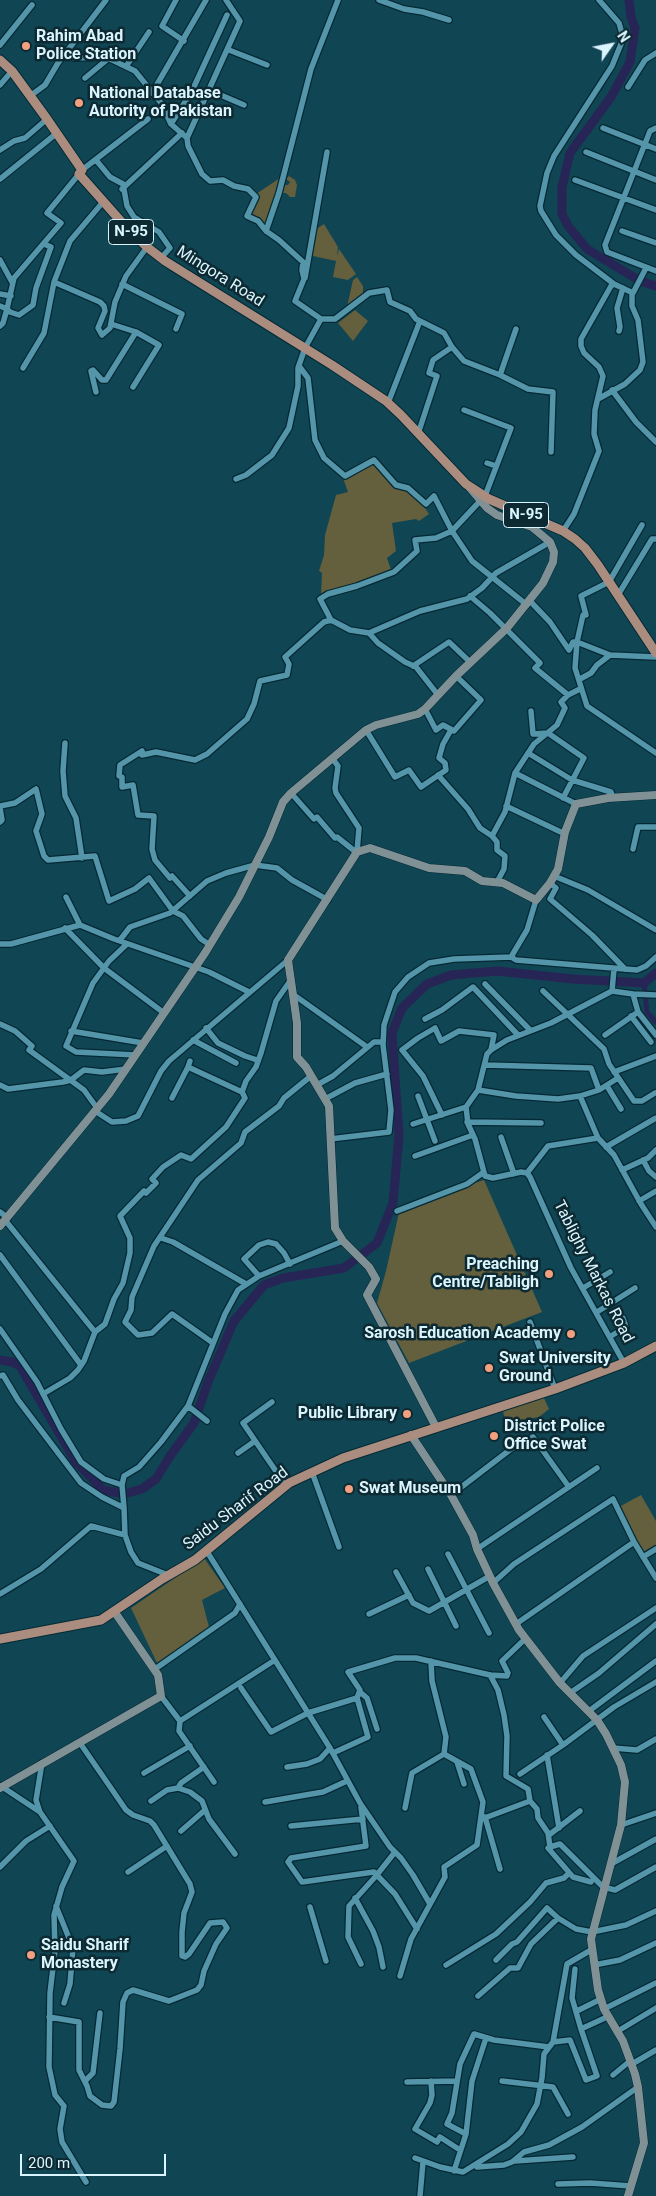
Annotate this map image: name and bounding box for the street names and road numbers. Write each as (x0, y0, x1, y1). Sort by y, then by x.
road number: N-95 (108, 220, 154, 244)
street label: Mingora Road (173, 243, 267, 311)
road number: N-95 (504, 502, 548, 528)
street label: Tablighy Markas Road (549, 1198, 637, 1346)
street label: Saidu Sharif Road (180, 1463, 292, 1555)

